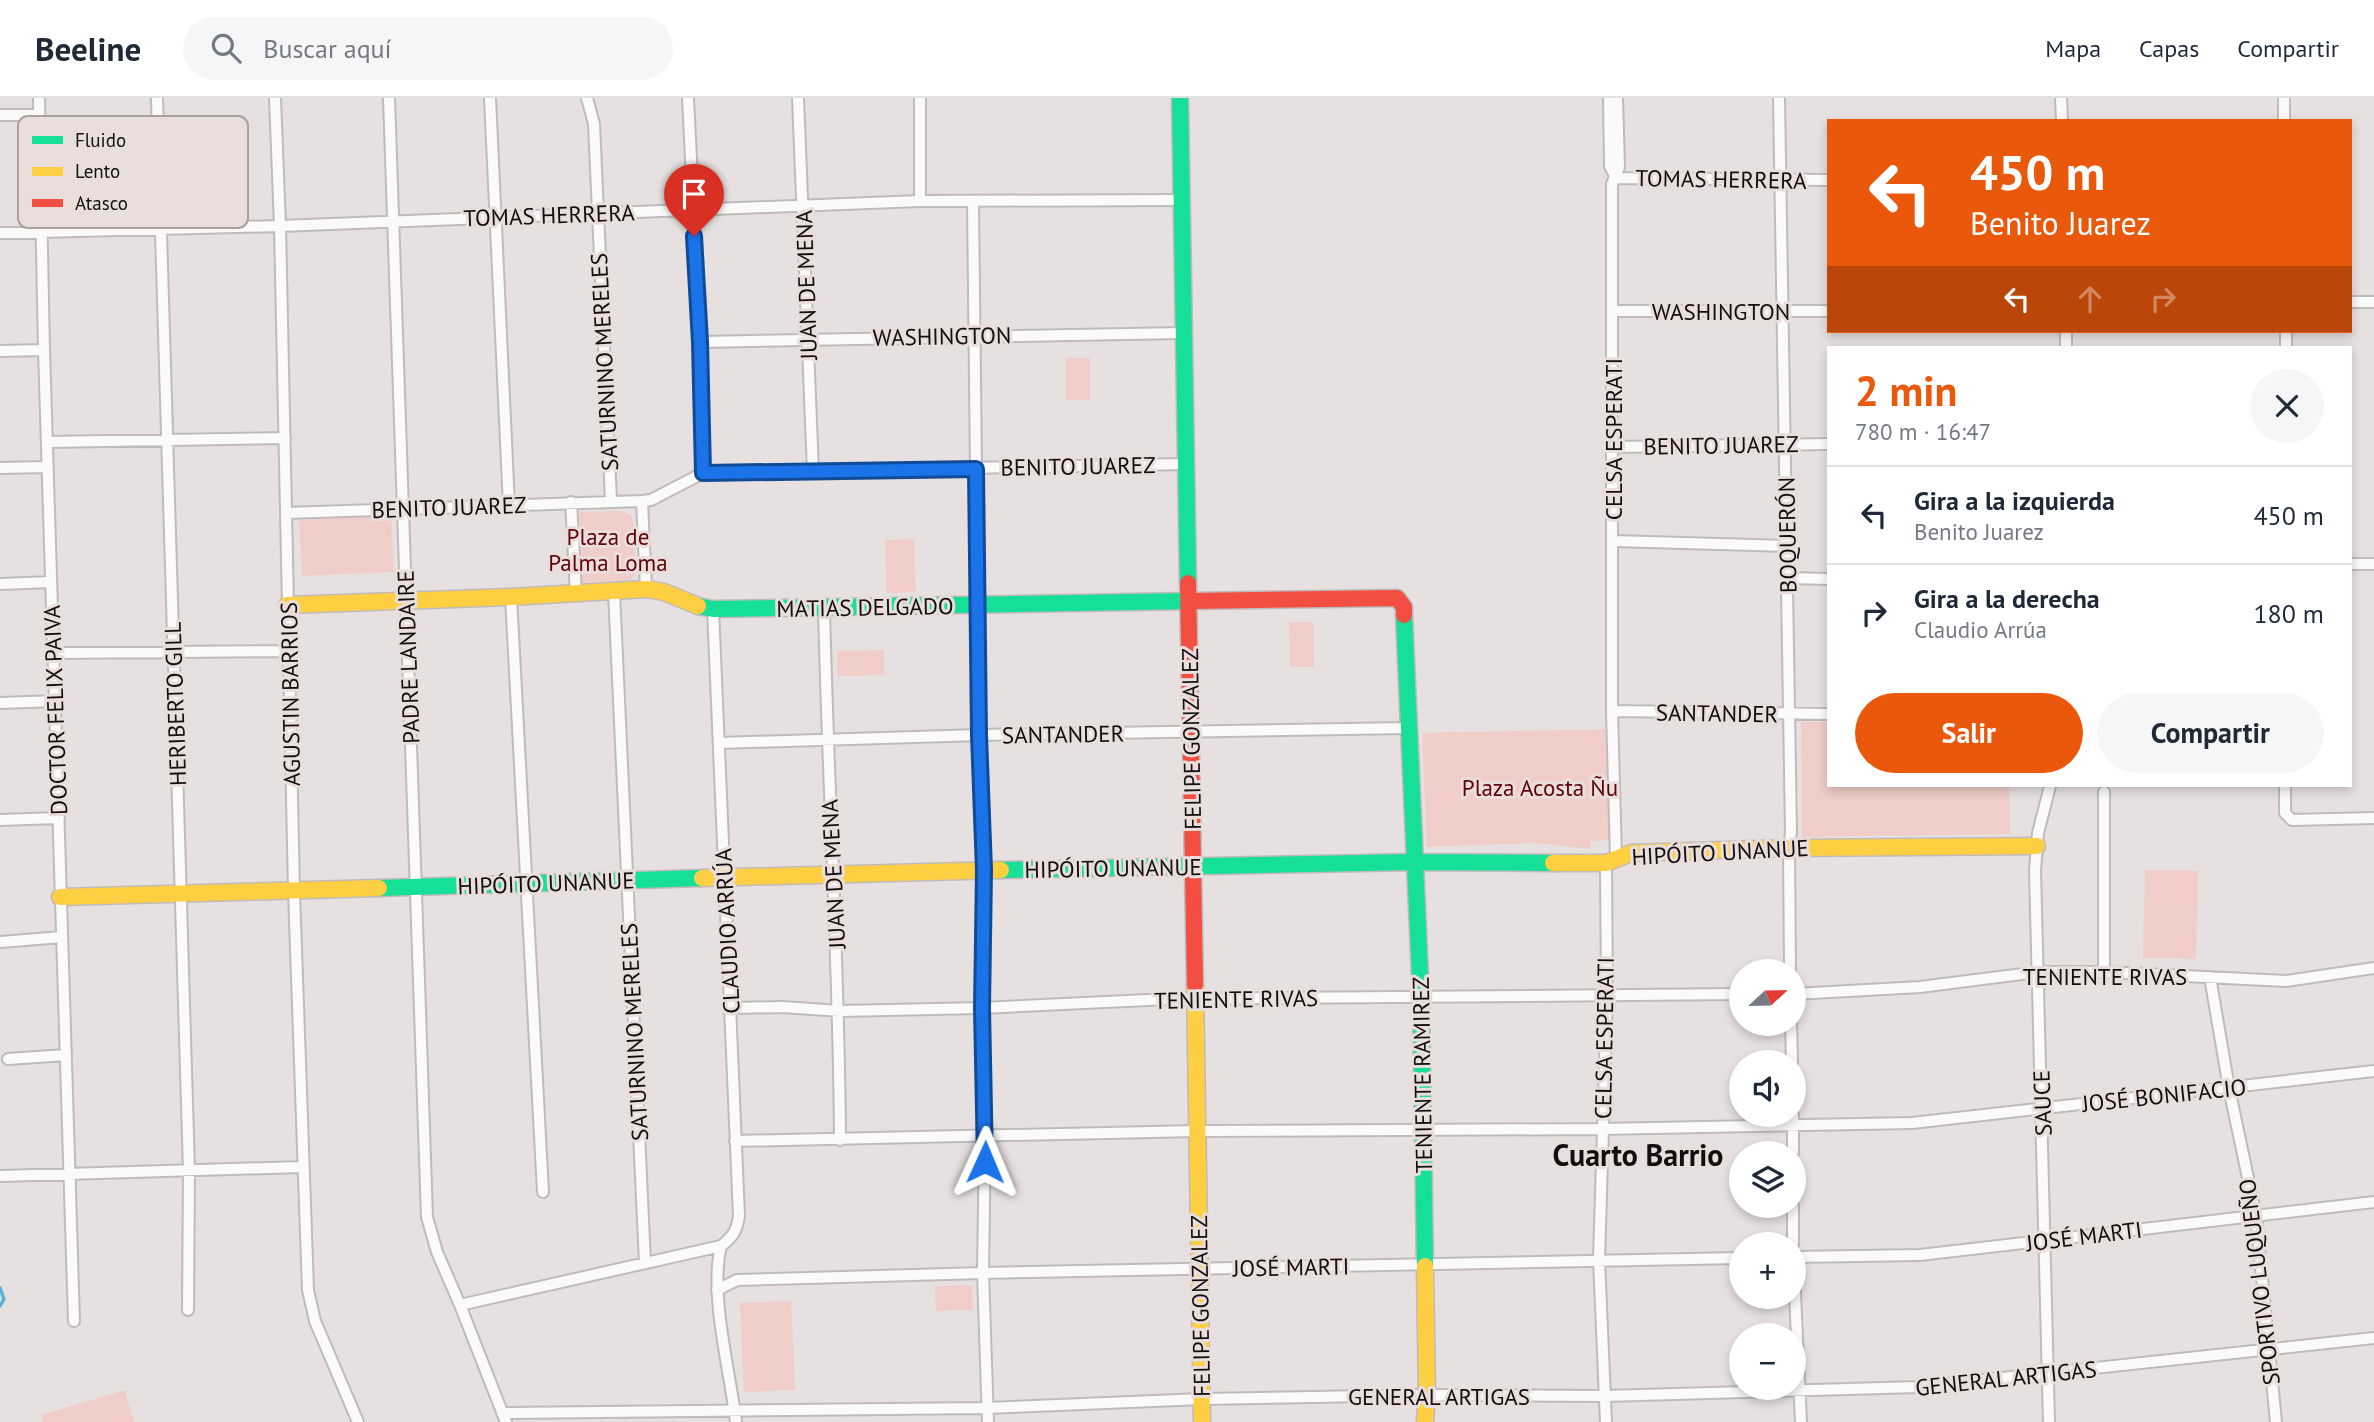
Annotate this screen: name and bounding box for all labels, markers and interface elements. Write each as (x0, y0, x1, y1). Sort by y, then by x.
search box (183, 17, 673, 80)
text: Beeline (35, 27, 141, 70)
icon: search (207, 29, 245, 67)
text: Buscar aquí (263, 32, 392, 65)
text: Mapa (2045, 33, 2101, 64)
text: Capas (2139, 33, 2199, 64)
text: Compartir (2237, 33, 2339, 64)
legend (18, 116, 248, 228)
text: Fluido (75, 128, 126, 152)
text: 450 m (1970, 140, 2105, 204)
icon: left (1855, 147, 1946, 238)
text: Lento (75, 159, 120, 183)
street label: TOMAS HERRERA (1635, 163, 1807, 195)
pin (664, 164, 724, 236)
icon: arrive (675, 175, 713, 213)
text: Atasco (75, 191, 128, 215)
street label: TOMAS HERRERA (463, 197, 636, 232)
text: Benito Juarez (1970, 202, 2151, 244)
street label: JUAN DE MENA (789, 209, 823, 361)
street label: SATURNINO MERELES (584, 252, 624, 472)
icon: left (1998, 280, 2036, 318)
icon: ahead (2071, 280, 2109, 318)
icon: right (2144, 280, 2182, 318)
street label: WASHINGTON (1652, 297, 1790, 326)
street label: WASHINGTON (872, 320, 1012, 352)
street label: CELSA ESPERATI (1599, 358, 1628, 520)
text: 2 min (1855, 363, 1957, 418)
button: close (2250, 369, 2324, 443)
text: 780 m · 16:47 (1855, 417, 1991, 446)
street label: BENITO JUAREZ (1643, 429, 1799, 461)
street label: BENITO JUAREZ (1000, 450, 1156, 482)
street label: BOQUERÓN (1771, 477, 1803, 593)
text: Gira a la izquierda (1914, 484, 2115, 517)
street label: BENITO JUAREZ (371, 490, 527, 524)
icon: left (1855, 496, 1893, 534)
text: 450 m (2253, 499, 2324, 532)
text: Benito Juarez (1914, 517, 2044, 546)
park label: Plaza de Palma Loma (548, 522, 668, 577)
street label: PADRE LANDAIRE (390, 570, 426, 744)
text: Gira a la derecha (1914, 582, 2100, 615)
street label: MATIAS DELGADO (776, 591, 954, 623)
icon: right (1855, 594, 1893, 632)
text: 180 m (2253, 597, 2324, 630)
street label: AGUSTIN BARRIOS (274, 602, 306, 786)
street label: DOCTOR FELIX PAIVA (37, 604, 73, 815)
text: Claudio Arrúa (1914, 615, 2047, 644)
street label: HERIBERTO GILL (158, 621, 192, 787)
street label: FELIPE GONZALEZ (1175, 648, 1207, 830)
button: Salir (1855, 693, 2083, 773)
button: Compartir (2097, 693, 2324, 773)
street label: SANTANDER (1656, 697, 1778, 729)
street label: SANTANDER (1002, 718, 1124, 750)
park label: Plaza Acosta Ñu (1462, 773, 1618, 802)
street label: JUAN DE MENA (815, 798, 851, 951)
street label: HIPÓITO UNANUE (1631, 833, 1809, 871)
street label: CLAUDIO ARRÚA (708, 847, 746, 1015)
street label: HIPÓITO UNANUE (1024, 852, 1202, 884)
street label: HIPÓITO UNANUE (457, 865, 635, 901)
street label: SATURNINO MERELES (614, 922, 654, 1142)
street label: CELSA ESPERATI (1588, 957, 1620, 1119)
north arrow (1729, 959, 1806, 1036)
map controls (1729, 959, 1806, 1400)
street label: TENIENTE RIVAS (2023, 962, 2187, 991)
street label: TENIENTE RAMIREZ (1406, 977, 1438, 1173)
street label: TENIENTE RIVAS (1154, 983, 1318, 1015)
button: sound (1729, 1050, 1806, 1127)
street label: SAUCE (2026, 1069, 2058, 1137)
street label: JOSÉ BONIFACIO (2080, 1072, 2247, 1118)
position arrow (948, 1125, 1022, 1199)
district label: Cuarto Barrio (1553, 1135, 1723, 1174)
button: layers (1729, 1141, 1806, 1218)
street label: SPORTIVO LUQUEÑO (2232, 1177, 2286, 1387)
street label: FELIPE GONZALEZ (1184, 1215, 1216, 1397)
street label: JOSÉ MARTI (2023, 1215, 2144, 1258)
button: + (1729, 1232, 1806, 1309)
street label: JOSÉ MARTI (1232, 1251, 1349, 1283)
button: − (1729, 1323, 1806, 1400)
street label: GENERAL ARTIGAS (1914, 1354, 2098, 1402)
street label: GENERAL ARTIGAS (1348, 1382, 1530, 1411)

